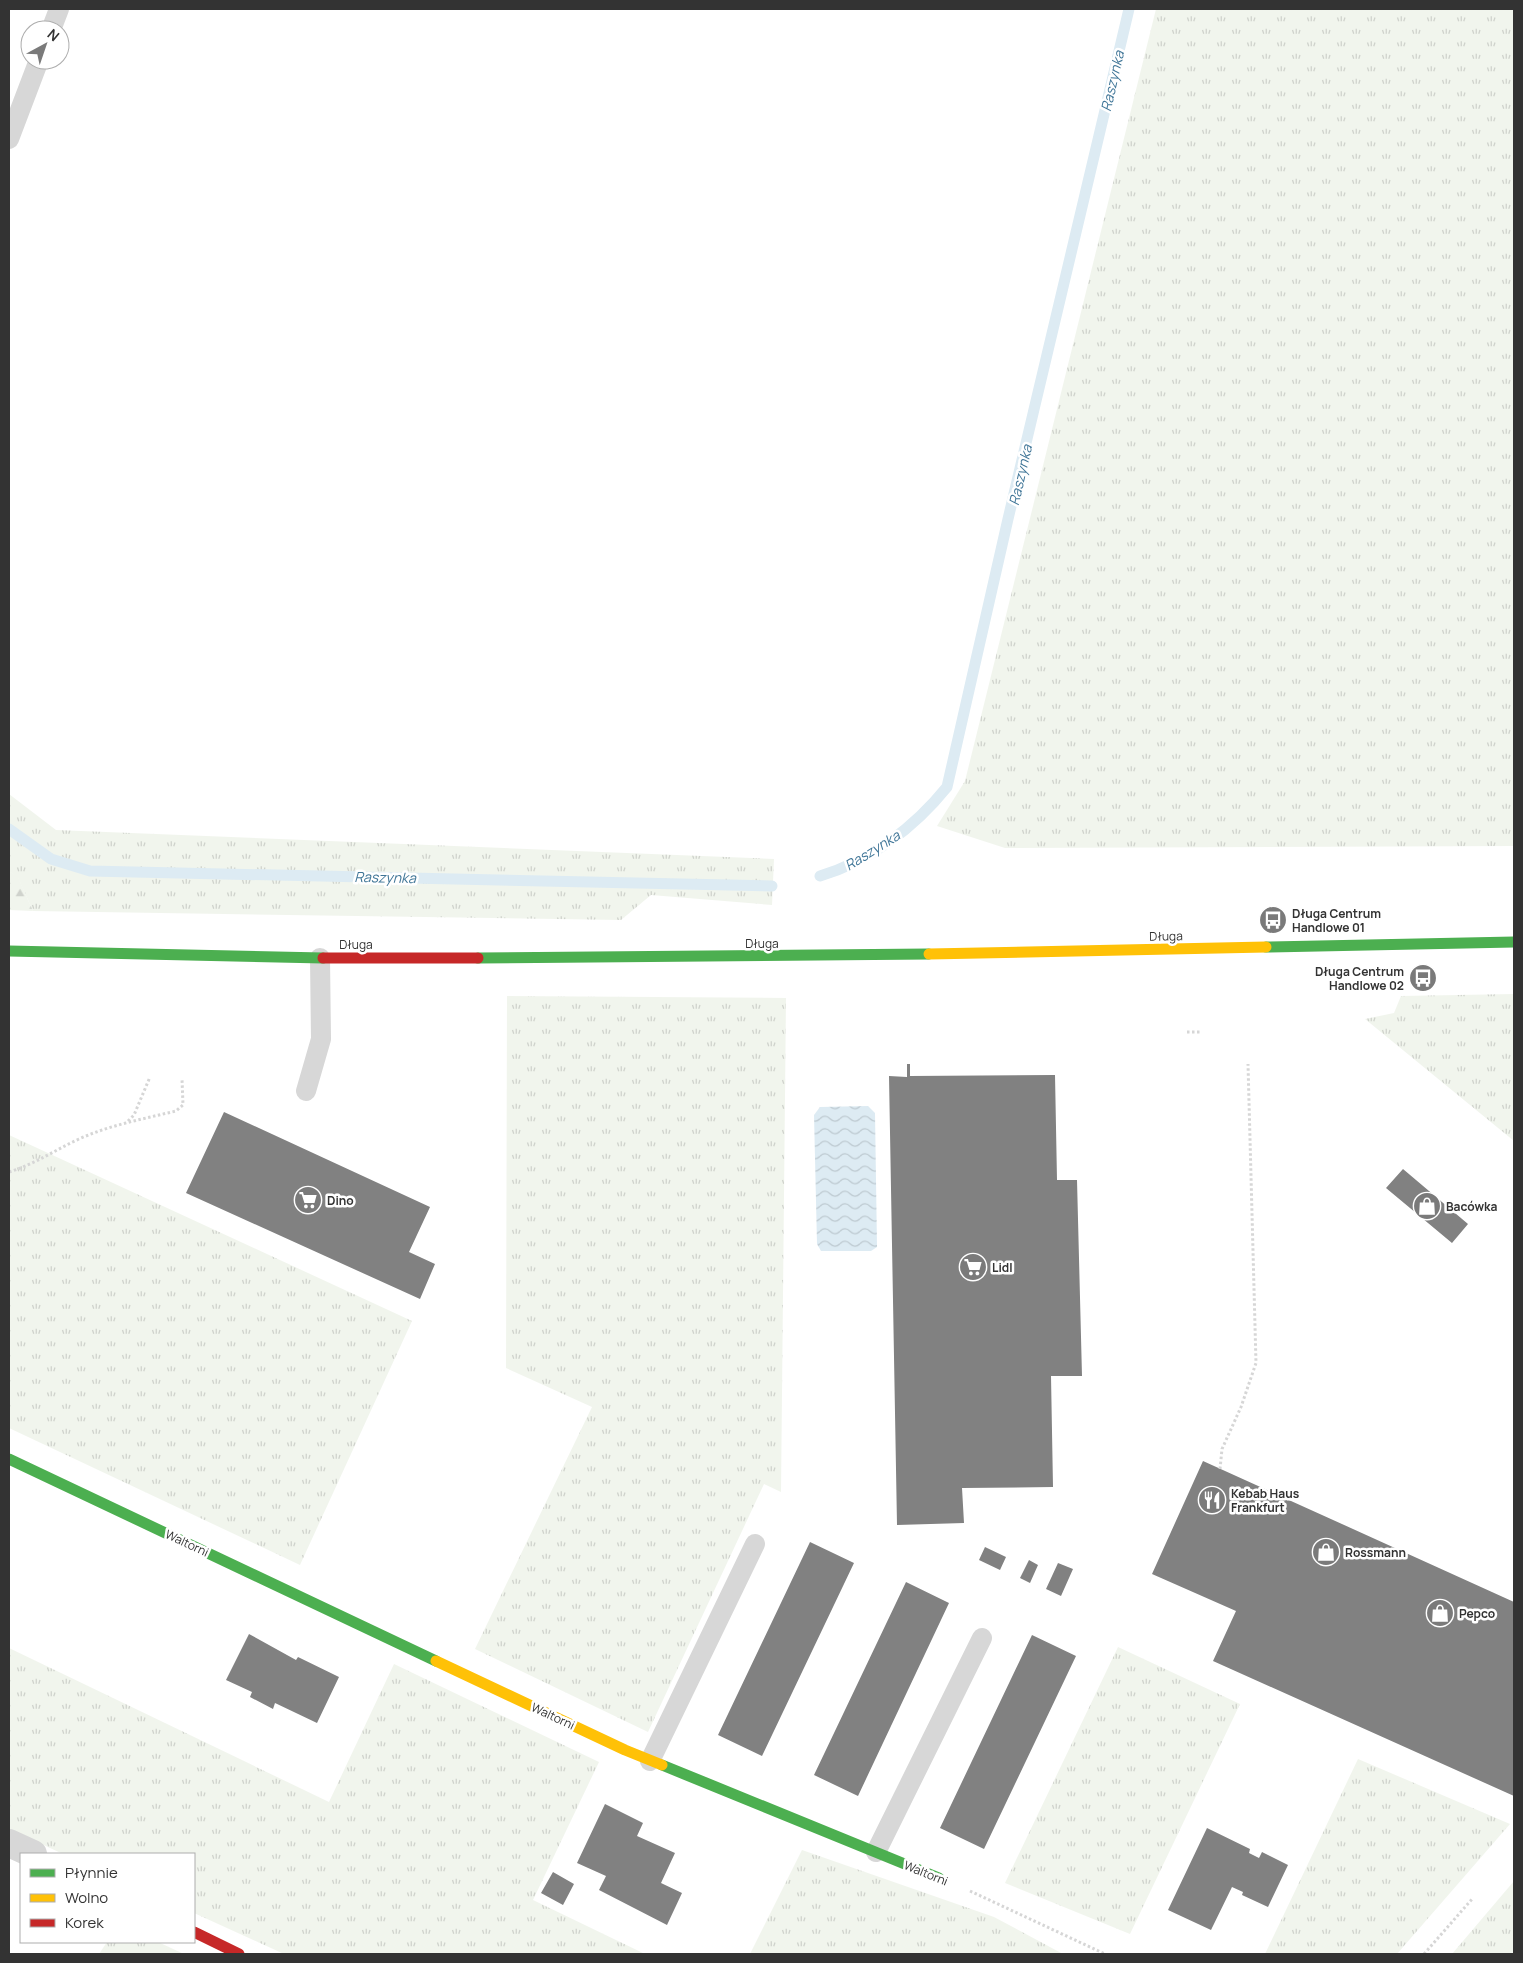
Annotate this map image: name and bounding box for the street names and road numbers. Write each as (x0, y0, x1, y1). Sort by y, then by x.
street label: Długa (1149, 927, 1183, 945)
street label: Długa (745, 935, 779, 952)
street label: Długa (339, 936, 373, 953)
street label: Waltorni (163, 1526, 211, 1560)
street label: Waltorni (529, 1699, 577, 1733)
street label: Waltorni (901, 1856, 951, 1890)

